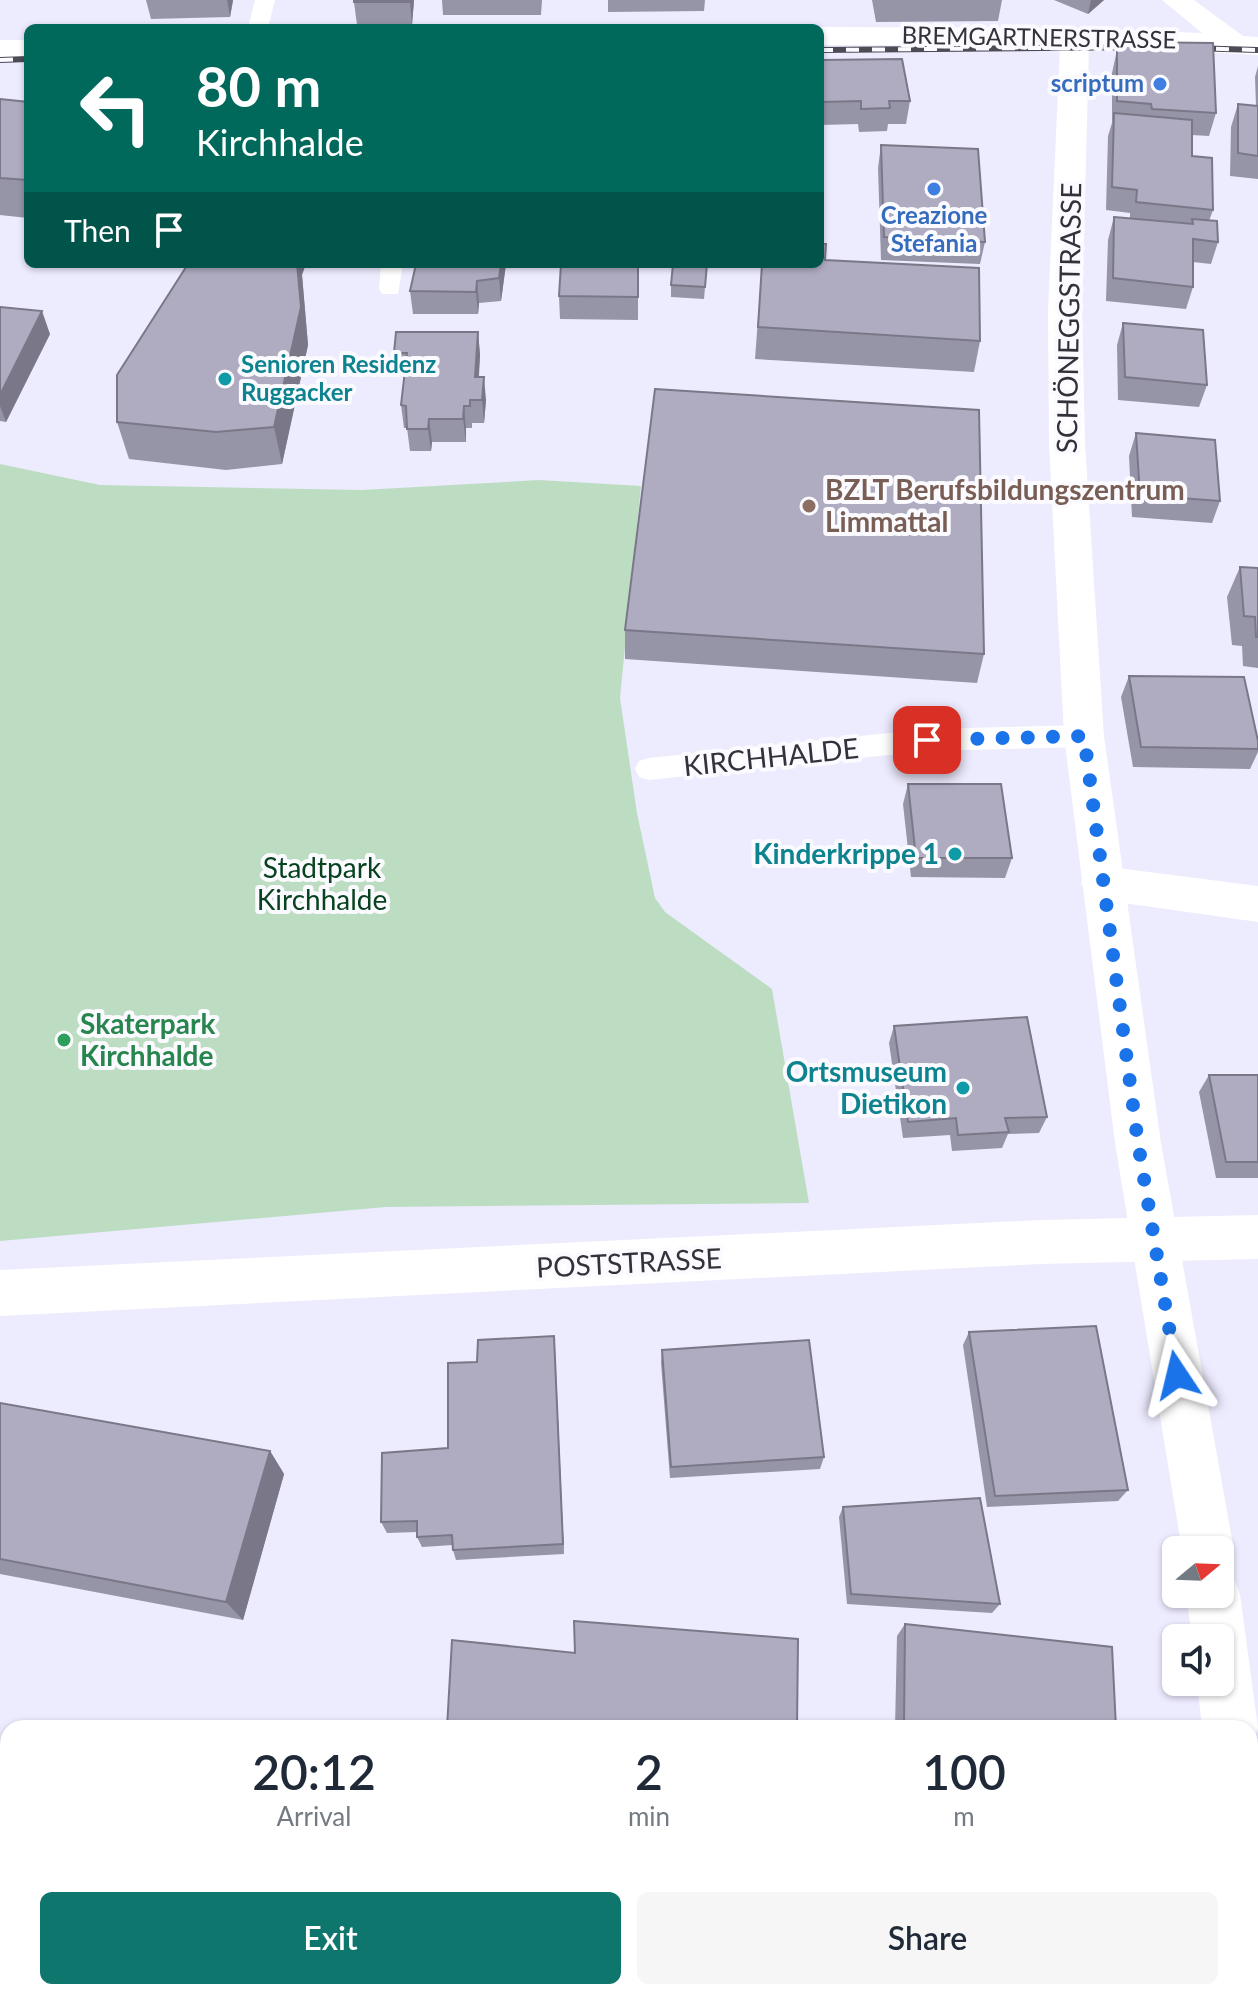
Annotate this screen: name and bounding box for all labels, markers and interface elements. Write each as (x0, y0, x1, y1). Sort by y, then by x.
street label: BREMGARTNERSTRASSE (902, 20, 1177, 53)
text: 80 m (196, 52, 321, 119)
icon: left (64, 56, 168, 160)
place label: scriptum (1051, 68, 1144, 97)
marker: scriptum (1151, 75, 1169, 93)
text: Kirchhalde (196, 120, 364, 164)
marker: Creazione Stefania (925, 180, 943, 198)
street label: SCHÖNEGGSTRASSE (1049, 182, 1087, 454)
place label: Creazione Stefania (881, 200, 988, 257)
icon: arrive (147, 208, 191, 252)
text: Then (64, 212, 131, 248)
place label: Senioren Residenz Ruggacker (241, 349, 436, 406)
marker: Senioren Residenz Ruggacker (216, 370, 234, 388)
place label: BZLT Berufsbildungszentrum Limmattal (825, 472, 1185, 538)
marker: BZLT Berufsbildungszentrum Limmattal (800, 497, 818, 515)
pin (893, 706, 961, 774)
icon: arrive (905, 718, 949, 762)
street label: KIRCHHALDE (682, 730, 860, 782)
place label: Kinderkrippe 1 (753, 836, 939, 870)
marker: Kinderkrippe 1 (946, 845, 964, 863)
park label: Stadtpark Kirchhalde (257, 850, 387, 916)
place label: Skaterpark Kirchhalde (80, 1006, 215, 1072)
marker: Skaterpark Kirchhalde (55, 1031, 73, 1049)
place label: Ortsmuseum Dietikon (786, 1054, 947, 1120)
marker: Ortsmuseum Dietikon (954, 1079, 972, 1097)
street label: POSTSTRASSE (535, 1240, 723, 1284)
position arrow (1135, 1333, 1219, 1417)
north arrow (1162, 1536, 1234, 1608)
map controls (1162, 1536, 1234, 1696)
button: sound (1162, 1624, 1234, 1696)
text: 20:12 (252, 1743, 376, 1800)
text: 2 (635, 1743, 663, 1800)
text: 100 (922, 1743, 1006, 1800)
text: Arrival (277, 1800, 351, 1832)
text: min (628, 1800, 670, 1832)
text: m (953, 1800, 975, 1832)
button: Exit (40, 1892, 621, 1984)
button: Share (637, 1892, 1218, 1984)

